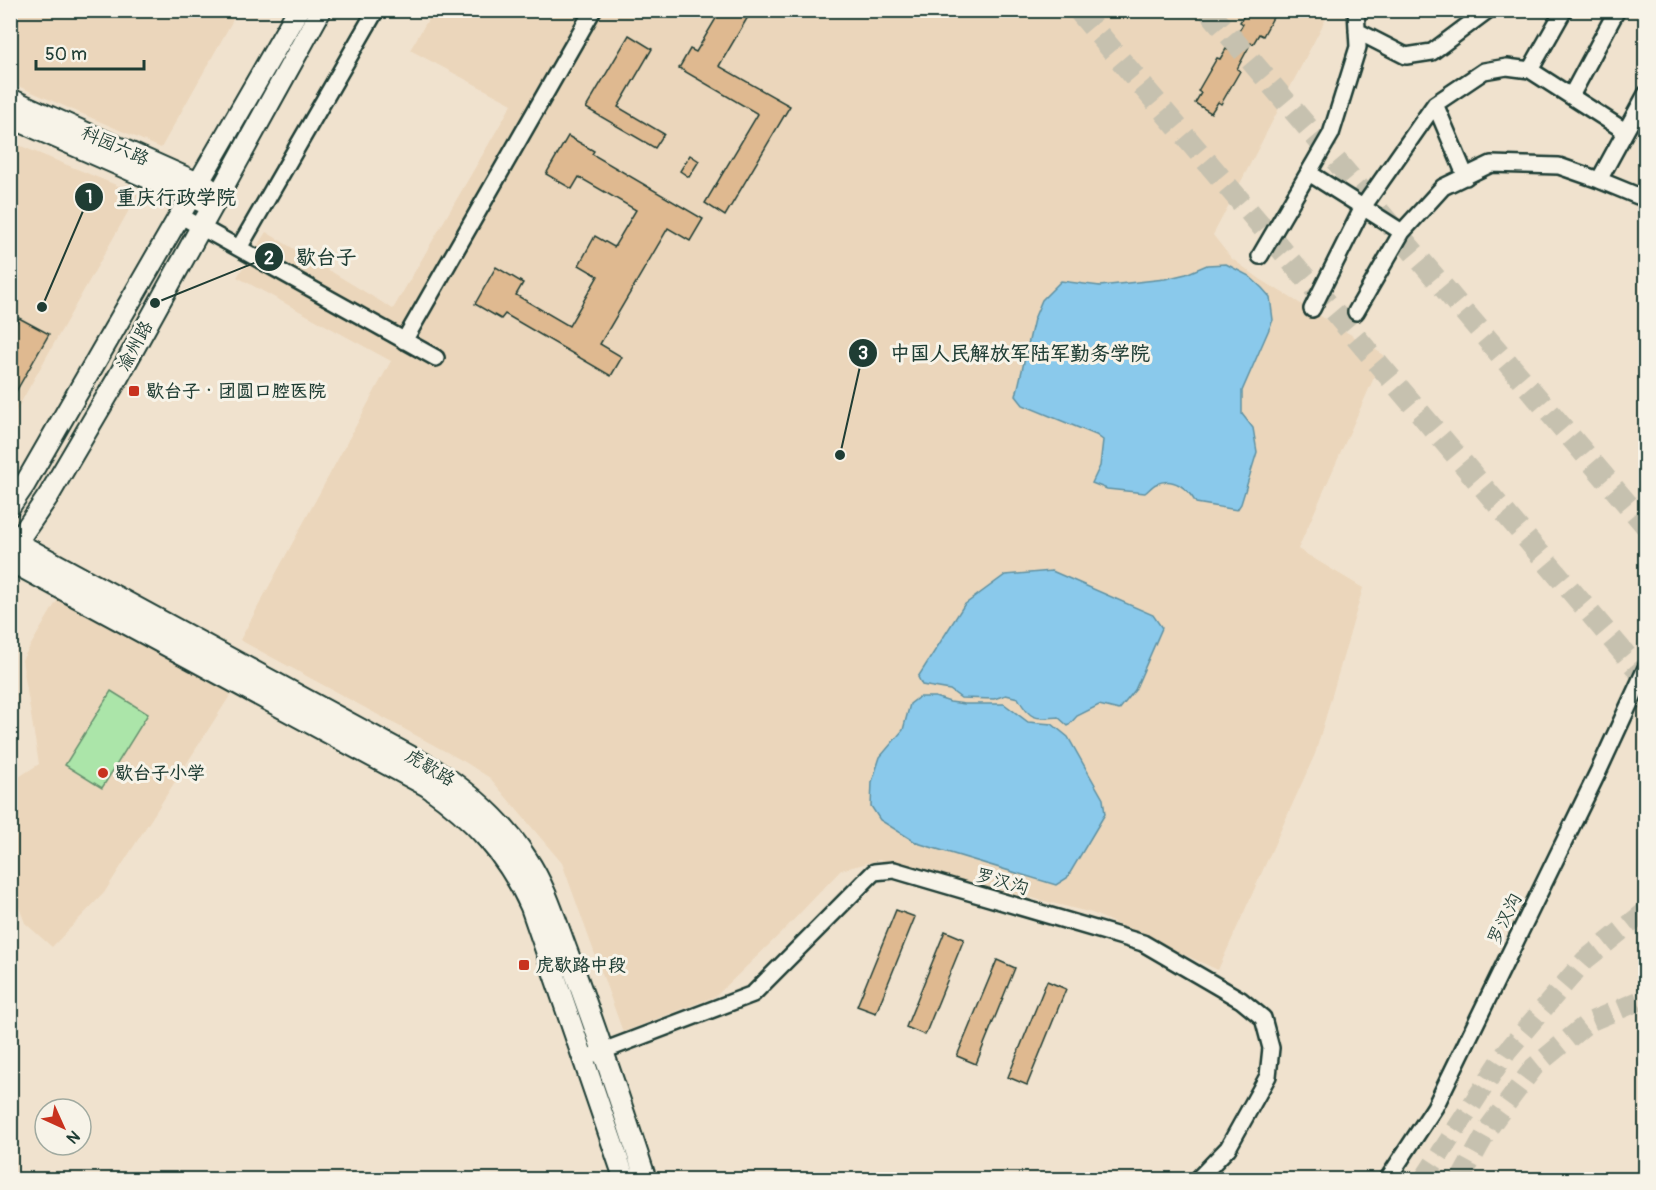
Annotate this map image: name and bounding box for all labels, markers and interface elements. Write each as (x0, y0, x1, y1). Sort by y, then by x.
scale bar (36, 33, 144, 71)
text: 50 m (45, 43, 87, 66)
street label: 科园六路 (77, 121, 153, 171)
callout: 重庆行政学院 (74, 178, 248, 216)
text: 重庆行政学院 (116, 185, 236, 210)
text: 1 (85, 186, 93, 209)
callout: 歇台子 (254, 238, 368, 276)
text: 歇台子 (296, 245, 356, 270)
text: 2 (264, 247, 274, 270)
street label: 渝州路 (112, 317, 158, 375)
callout: 中国人民解放军陆军勤务学院 (848, 334, 1162, 372)
text: 中国人民解放军陆军勤务学院 (890, 341, 1150, 366)
text: 3 (858, 342, 868, 365)
place label: 歇台子‧团圆口腔医院 (146, 380, 326, 403)
marker: 歇台子‧团圆口腔医院 (127, 384, 141, 398)
street label: 虎歇路 (401, 744, 459, 792)
place label: 歇台子小学 (115, 762, 205, 785)
marker: 歇台子小学 (96, 766, 110, 780)
street label: 罗汉沟 (973, 864, 1031, 900)
street label: 罗汉沟 (1483, 890, 1527, 948)
place label: 虎歇路中段 (536, 954, 626, 977)
marker: 虎歇路中段 (517, 958, 531, 972)
north arrow (33, 1097, 93, 1157)
text: N (62, 1126, 84, 1148)

